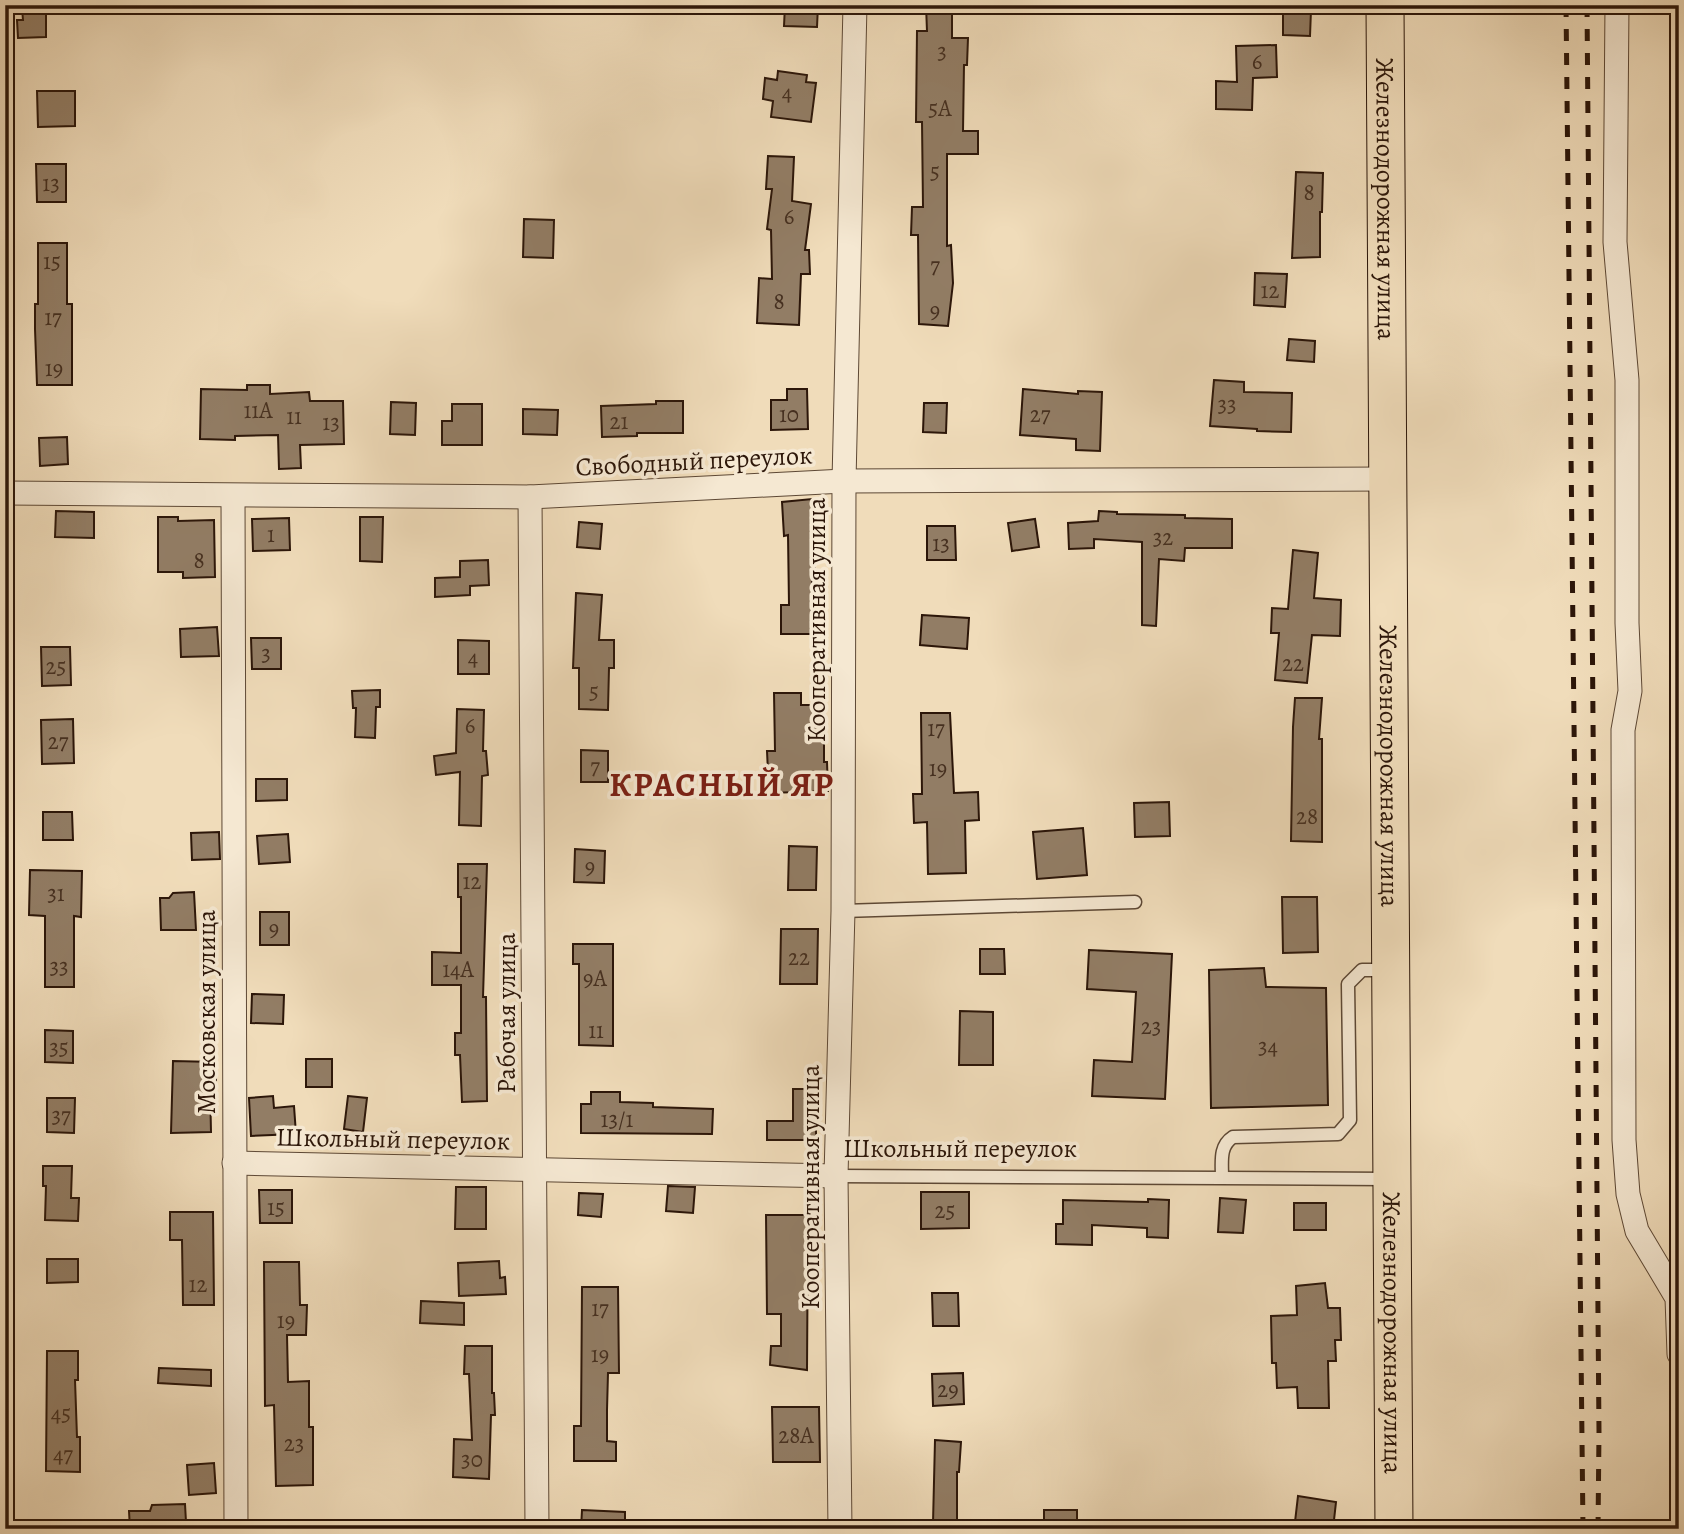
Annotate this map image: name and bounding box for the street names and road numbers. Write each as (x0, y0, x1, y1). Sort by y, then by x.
street label: Железнодорожная улица (1368, 58, 1404, 340)
street label: Свободный переулок (575, 437, 813, 485)
street label: Кооперативная улица (799, 498, 834, 742)
street label: Железнодорожная улица (1371, 625, 1408, 907)
street label: Московская улица (189, 910, 224, 1114)
street label: Рабочая улица (489, 932, 524, 1094)
street label: Кооперативная улица (793, 1065, 828, 1309)
street label: Школьный переулок (276, 1119, 510, 1159)
street label: Школьный переулок (843, 1131, 1077, 1166)
street label: Железнодорожная улица (1375, 1192, 1411, 1474)

